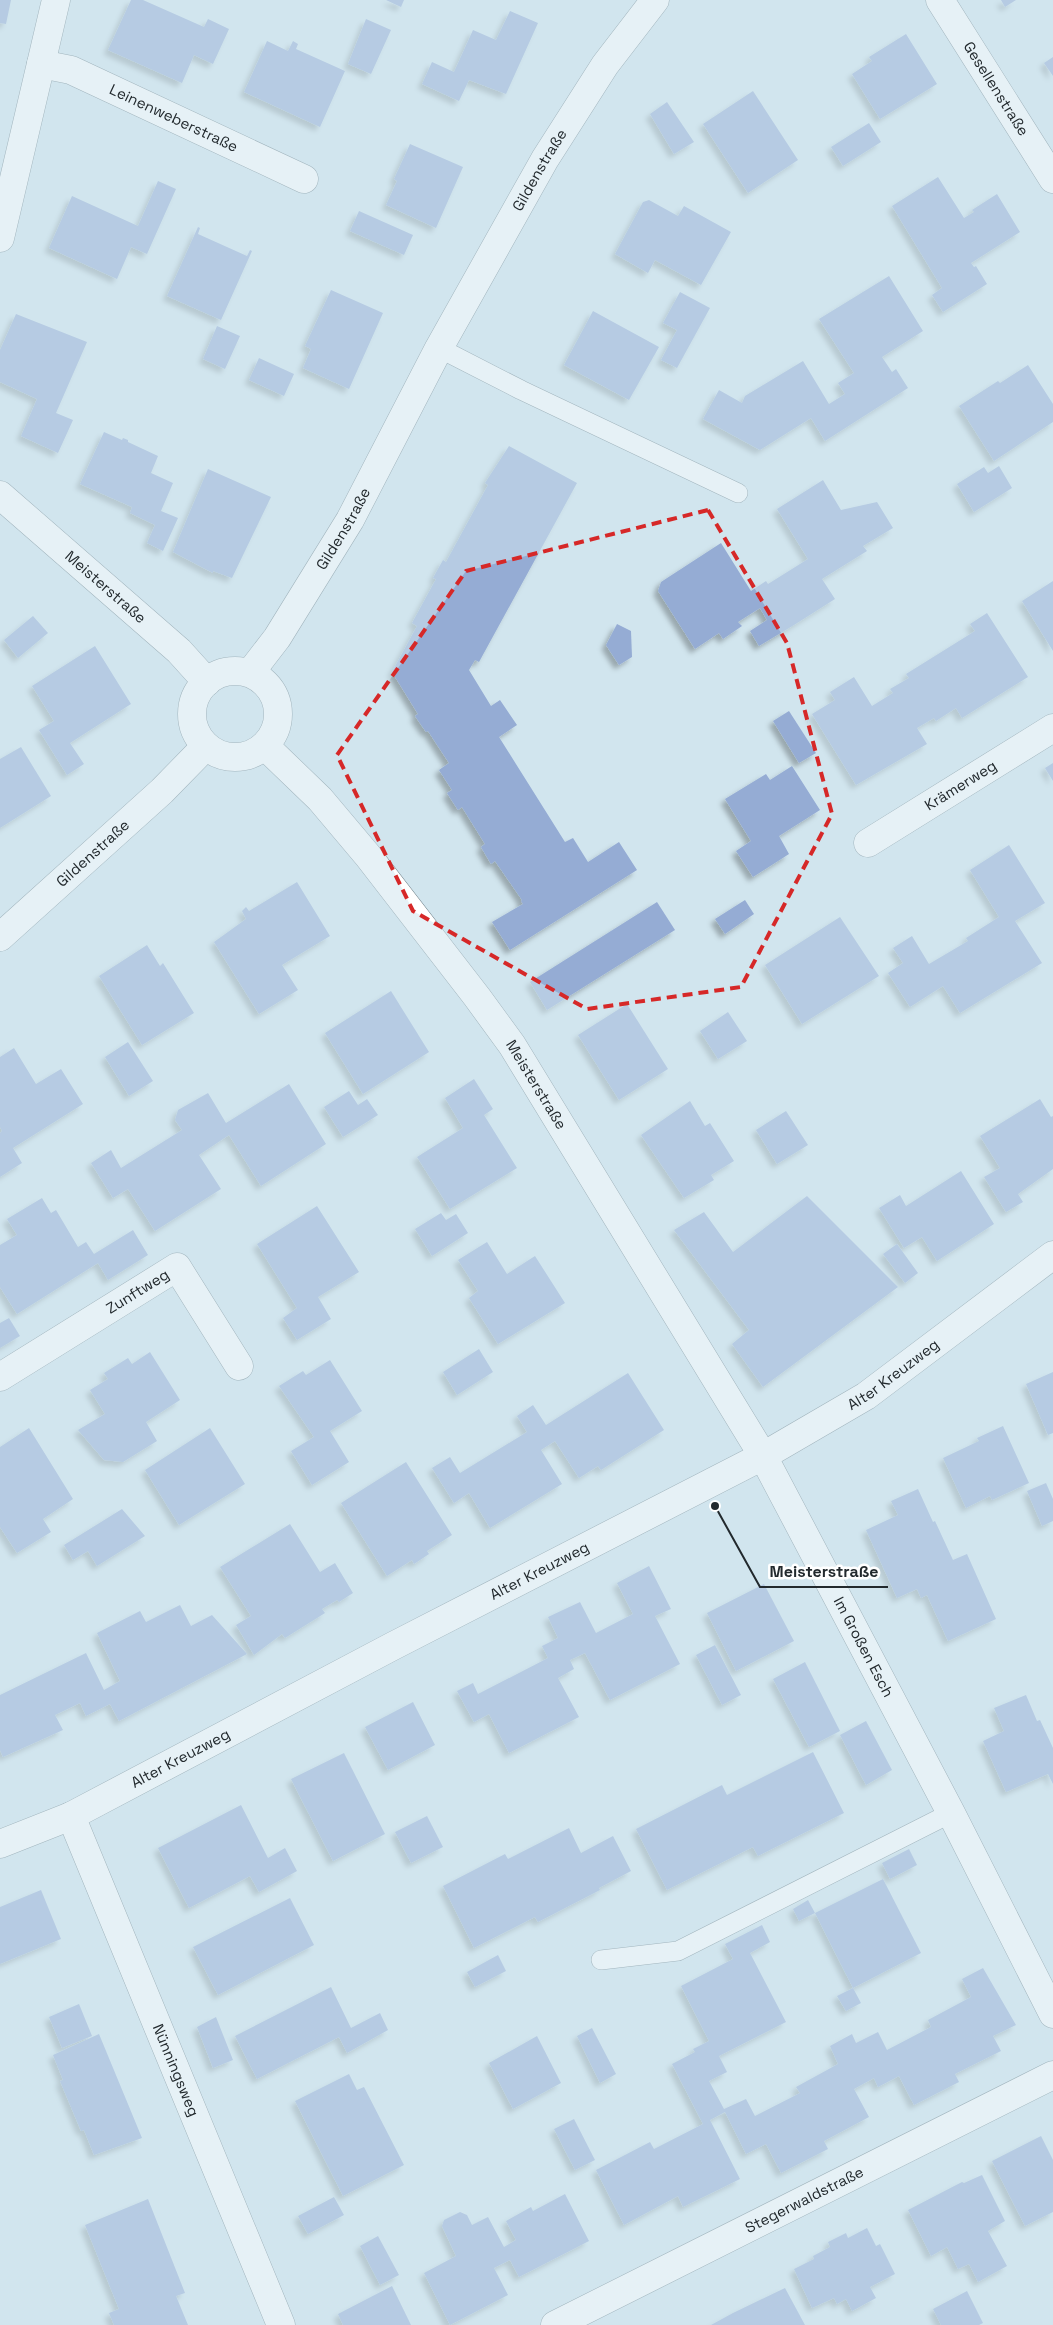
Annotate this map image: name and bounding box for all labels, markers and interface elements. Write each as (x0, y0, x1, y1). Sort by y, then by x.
street label: Gesellenstraße (960, 38, 1033, 139)
street label: Leinenweberstraße (107, 79, 241, 156)
street label: Gildenstraße (508, 125, 571, 214)
street label: Gildenstraße (312, 484, 374, 573)
street label: Meisterstraße (61, 546, 150, 627)
street label: Krämerweg (921, 756, 1000, 814)
street label: Gildenstraße (52, 815, 133, 891)
street label: Meisterstraße (502, 1036, 571, 1133)
street label: Zunftweg (102, 1264, 172, 1318)
street label: Alter Kreuzweg (844, 1334, 942, 1414)
street label: Alter Kreuzweg (486, 1537, 592, 1604)
callout: Meisterstraße (760, 1556, 888, 1587)
text: Meisterstraße (770, 1561, 878, 1582)
street label: Im Großen Esch (830, 1593, 898, 1700)
street label: Alter Kreuzweg (127, 1724, 233, 1792)
street label: Nünningsweg (149, 2021, 204, 2119)
street label: Stegerwaldstraße (742, 2162, 866, 2237)

